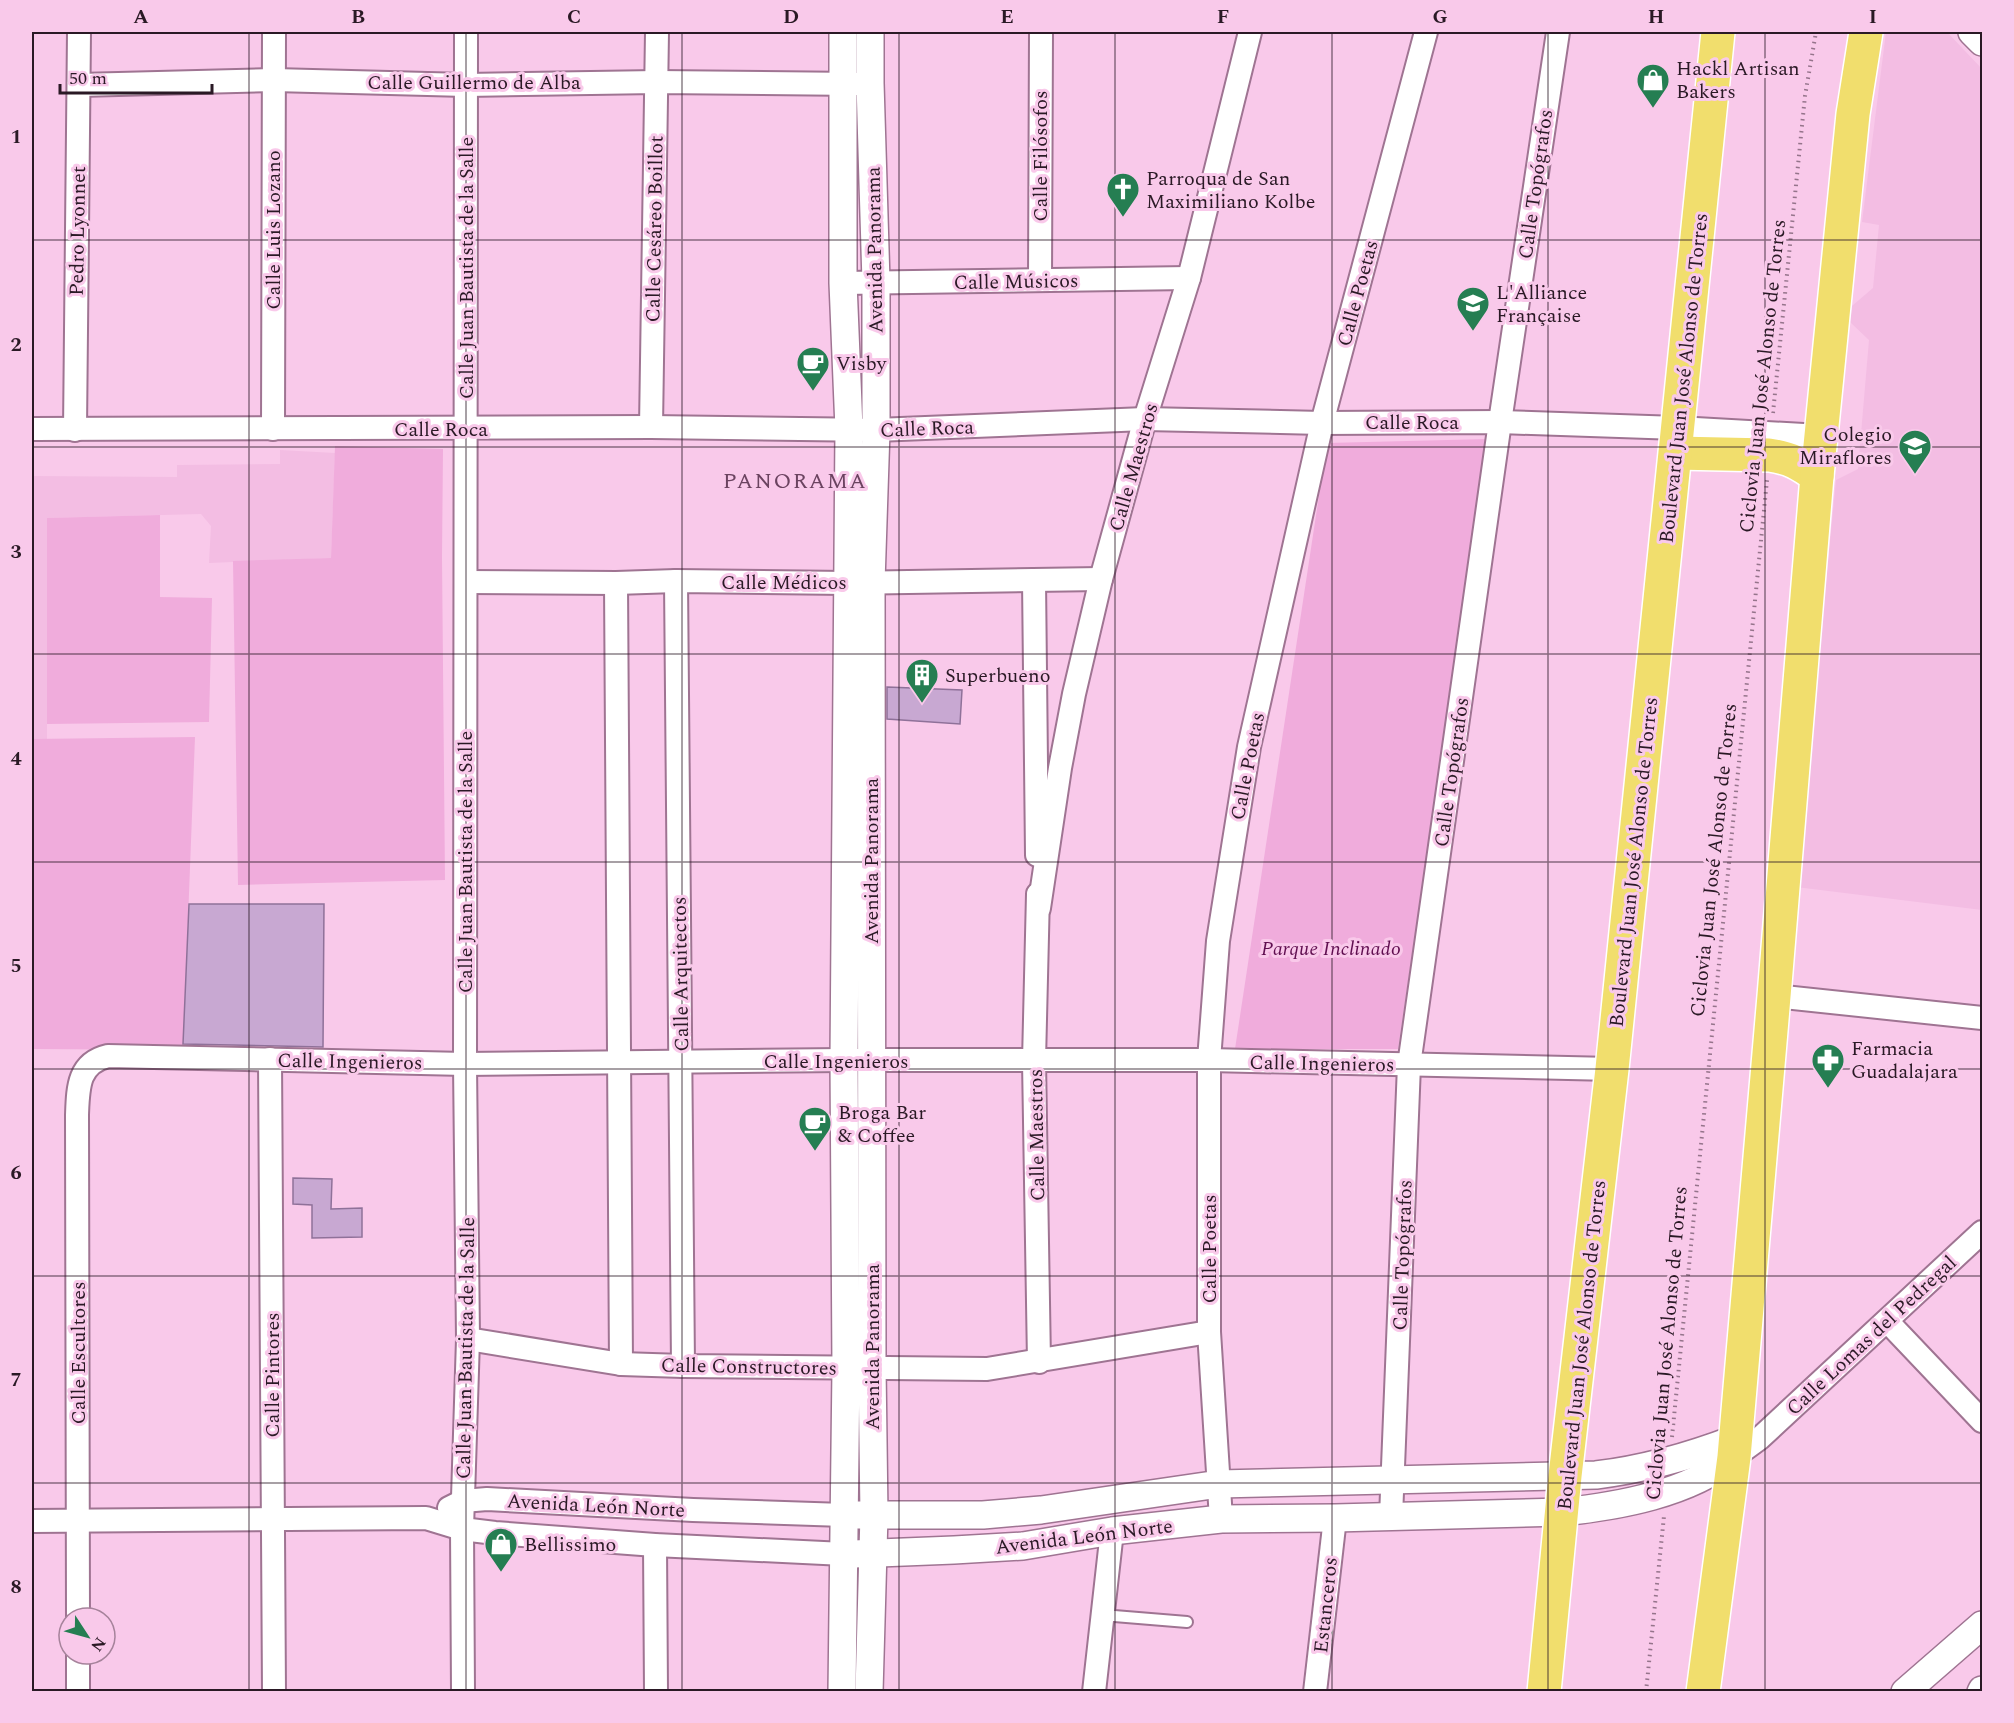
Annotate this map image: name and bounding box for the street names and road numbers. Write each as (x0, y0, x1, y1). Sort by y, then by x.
street label: Calle Guillermo de Alba (367, 68, 581, 98)
street label: Calle Filósofos (1026, 90, 1056, 222)
street label: Calle Topógrafos (1511, 107, 1561, 261)
street label: Calle Cesáreo Boillot (638, 135, 672, 323)
street label: Calle Juan Bautista de la Salle (452, 137, 482, 399)
street label: Calle Luis Lozano (259, 150, 289, 310)
street label: Pedro Lyonnet (62, 166, 94, 296)
street label: Avenida Panorama (859, 166, 891, 334)
street label: Boulevard Juan José Alonso de Torres (1652, 211, 1716, 545)
street label: Ciclovia Juan José Alonso de Torres (1732, 218, 1794, 534)
street label: Calle Poetas (1329, 237, 1387, 350)
street label: Calle Músicos (953, 266, 1079, 298)
street label: Calle Maestros (1101, 400, 1167, 535)
street label: Calle Roca (1365, 408, 1459, 438)
street label: Calle Roca (879, 412, 975, 446)
street label: Calle Roca (394, 415, 488, 445)
street label: Calle Médicos (721, 568, 847, 598)
street label: Calle Topógrafos (1427, 695, 1477, 849)
street label: Boulevard Juan José Alonso de Torres (1602, 695, 1666, 1029)
street label: Ciclovia Juan José Alonso de Torres (1683, 702, 1745, 1018)
street label: Calle Poetas (1223, 710, 1273, 823)
street label: Calle Juan Bautista de la Salle (451, 731, 481, 993)
street label: Avenida Panorama (857, 777, 887, 944)
street label: Calle Arquitectos (665, 896, 697, 1052)
street label: Calle Ingenieros (277, 1046, 423, 1078)
street label: Calle Ingenieros (763, 1047, 909, 1077)
street label: Calle Ingenieros (1249, 1048, 1395, 1080)
street label: Calle Maestros (1021, 1069, 1053, 1201)
street label: Boulevard Juan José Alonso de Torres (1550, 1178, 1614, 1512)
street label: Calle Topógrafos (1385, 1179, 1421, 1331)
street label: Ciclovia Juan José Alonso de Torres (1638, 1185, 1696, 1501)
street label: Calle Poetas (1195, 1194, 1225, 1304)
street label: Calle Juan Bautista de la Salle (449, 1217, 483, 1479)
street label: Calle Lomas del Pedregal (1780, 1249, 1964, 1423)
street label: Avenida Panorama (858, 1263, 888, 1430)
street label: Calle Escultores (64, 1281, 94, 1425)
street label: Calle Pintores (258, 1312, 288, 1438)
street label: Calle Constructores (661, 1350, 837, 1384)
street label: Avenida León Norte (506, 1486, 686, 1526)
street label: Avenida León Norte (994, 1511, 1175, 1563)
street label: Estanceros (1306, 1555, 1346, 1655)

